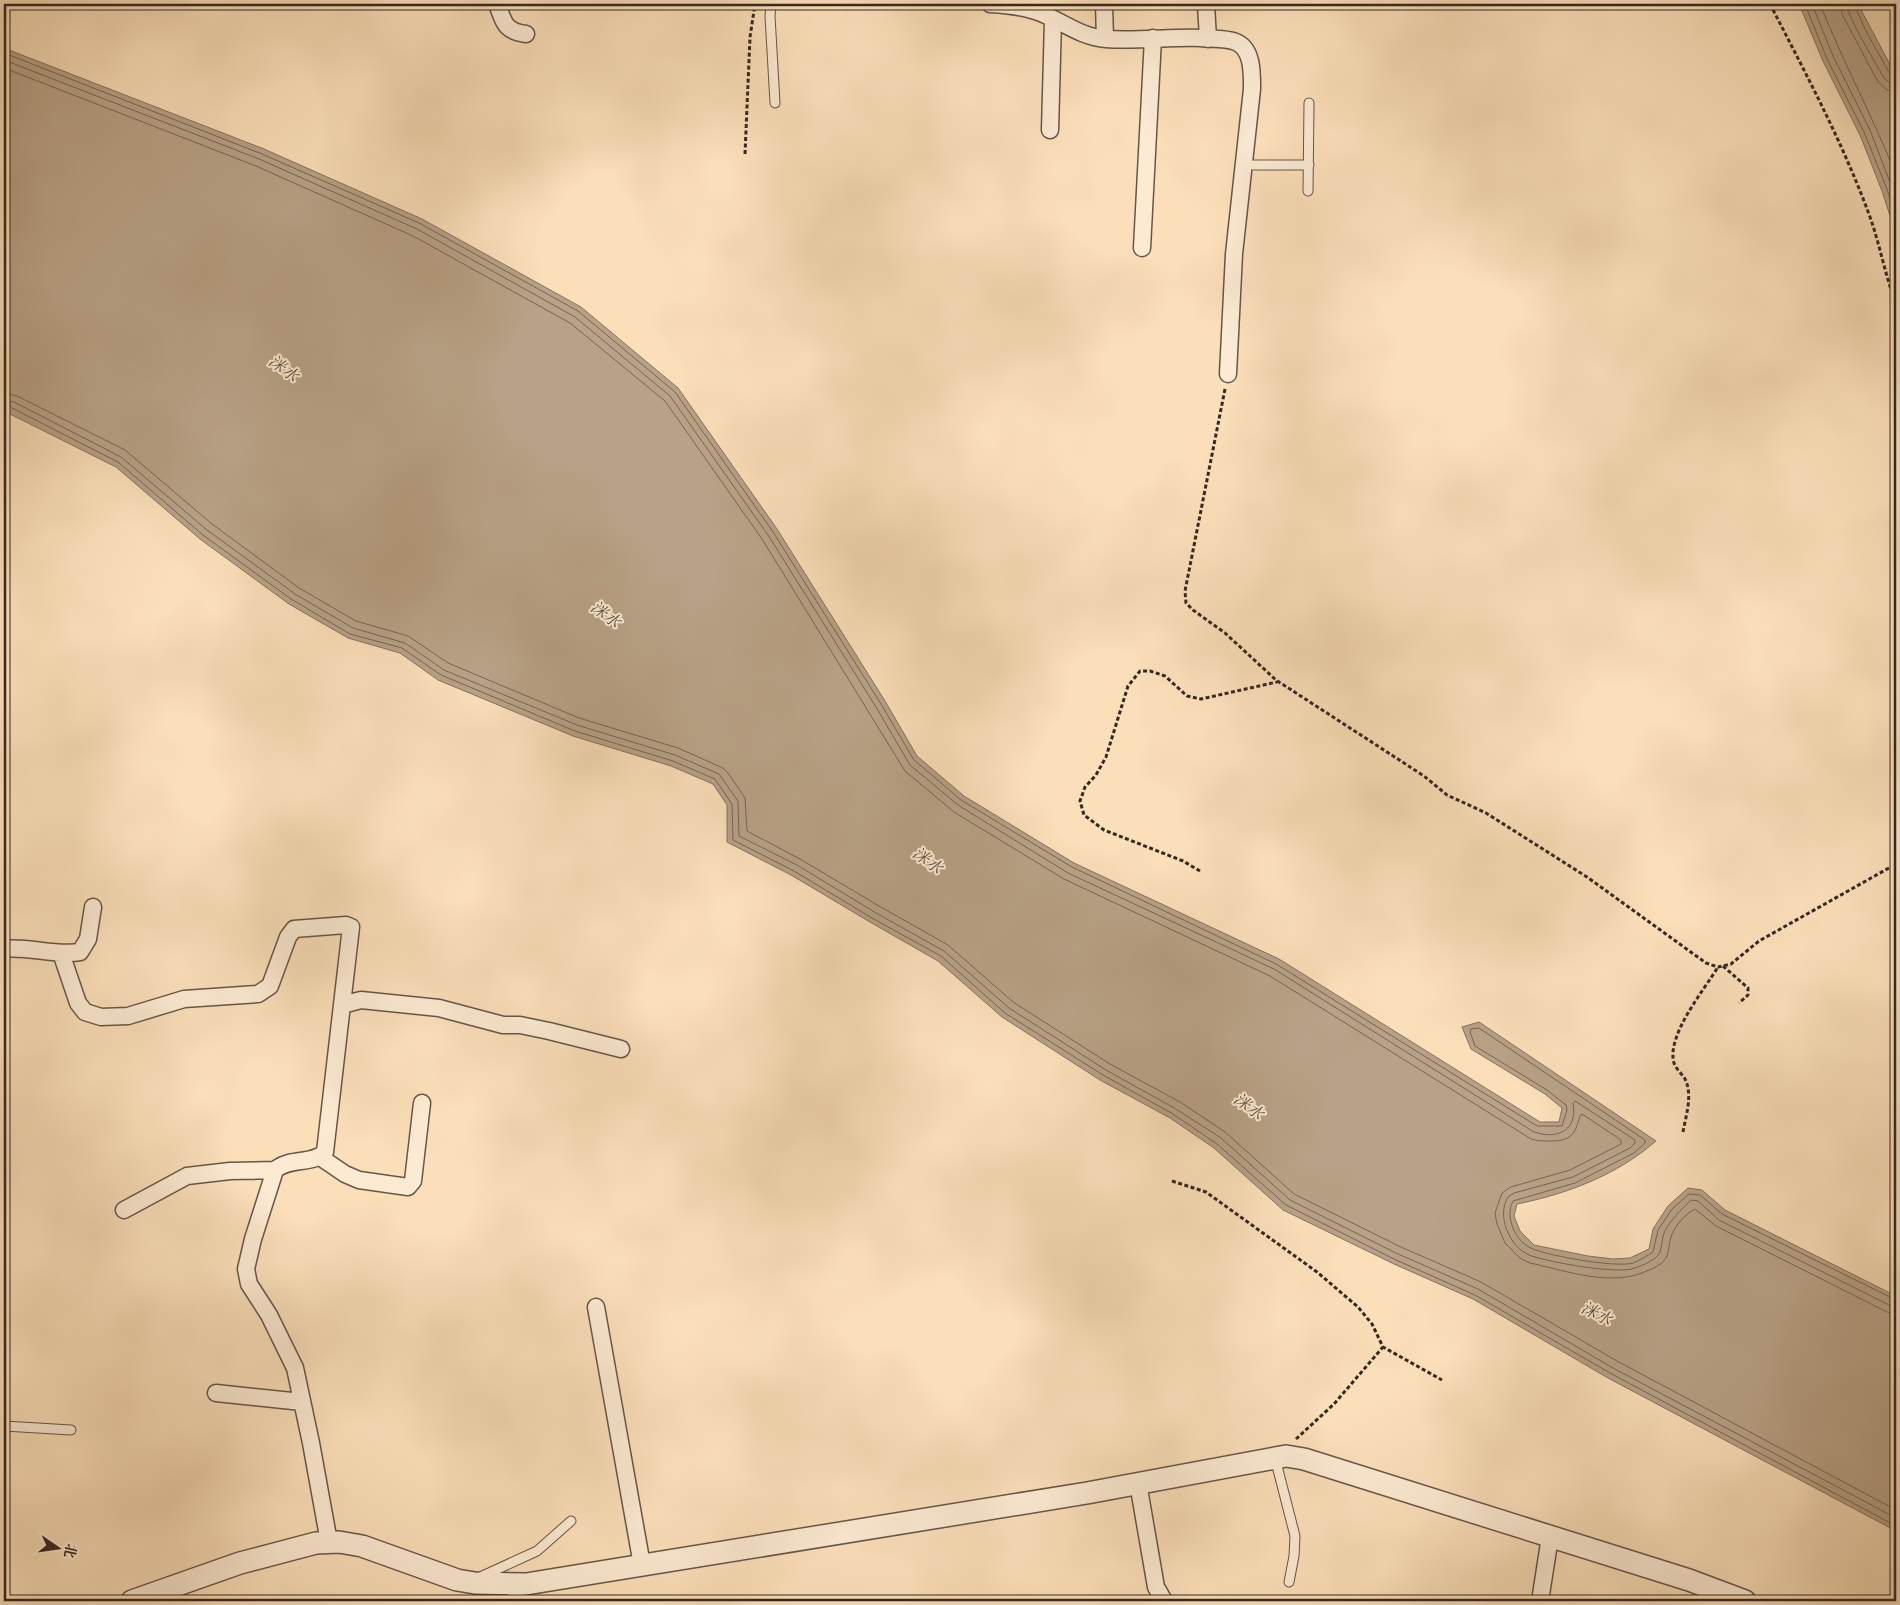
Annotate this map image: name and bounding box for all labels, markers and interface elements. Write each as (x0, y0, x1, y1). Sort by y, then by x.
water label: 洣水 (264, 349, 306, 388)
water label: 洣水 (586, 595, 628, 634)
water label: 洣水 (908, 841, 950, 880)
water label: 洣水 (1229, 1087, 1271, 1126)
water label: 洣水 (1577, 1295, 1618, 1332)
north arrow (32, 1522, 82, 1572)
text: 北 (59, 1542, 82, 1560)

